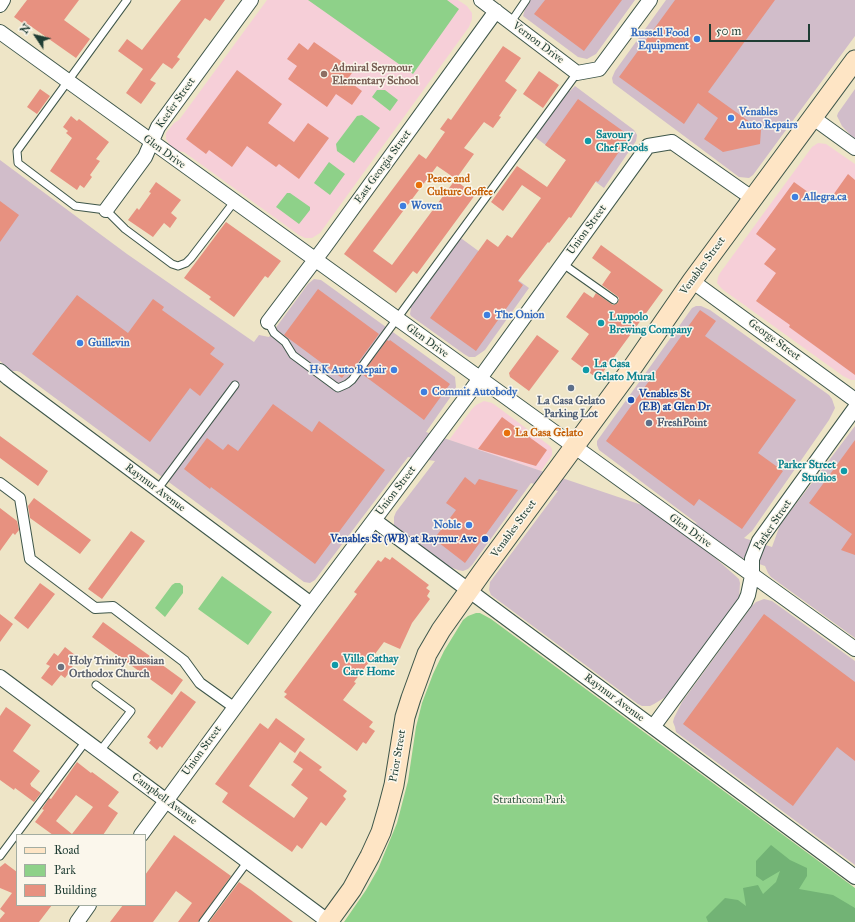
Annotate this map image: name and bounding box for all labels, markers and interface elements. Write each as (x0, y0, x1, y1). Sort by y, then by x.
north arrow (16, 16, 56, 56)
scale bar (711, 16, 812, 42)
street label: Vernon Drive (510, 19, 566, 67)
text: N (18, 21, 34, 36)
text: 50 m (716, 24, 741, 38)
place label: Russell Food Equipment (631, 26, 689, 52)
marker: Russell Food Equipment (692, 34, 702, 44)
place label: Admiral Seymour Elementary School (332, 61, 419, 87)
marker: Admiral Seymour Elementary School (319, 69, 329, 79)
street label: Keefer Street (154, 75, 198, 131)
place label: Venables Auto Repairs (739, 105, 798, 131)
marker: Venables Auto Repairs (726, 113, 736, 123)
street label: East Georgia Street (352, 128, 414, 206)
place label: Savoury Chef Foods (596, 128, 648, 154)
street label: Glen Drive (140, 132, 188, 172)
marker: Savoury Chef Foods (583, 136, 593, 146)
place label: Peace and Culture Coffee (427, 172, 493, 198)
marker: Peace and Culture Coffee (414, 180, 424, 190)
place label: Allegra.ca (803, 190, 847, 204)
marker: Allegra.ca (790, 192, 800, 202)
place label: Woven (411, 199, 442, 213)
marker: Woven (398, 201, 408, 211)
street label: Union Street (564, 202, 610, 258)
street label: Venables Street (678, 234, 728, 298)
place label: The Onion (495, 308, 544, 322)
marker: The Onion (482, 310, 492, 320)
place label: Luppolo Brewing Company (609, 310, 692, 336)
street label: George Street (745, 317, 803, 363)
marker: Luppolo Brewing Company (596, 318, 606, 328)
street label: Glen Drive (403, 321, 451, 361)
place label: Guillevin (88, 336, 130, 350)
marker: Guillevin (75, 338, 85, 348)
place label: La Casa Gelato Mural (594, 357, 655, 383)
place label: H K Auto Repair (309, 363, 386, 377)
marker: H K Auto Repair (389, 365, 399, 375)
marker: La Casa Gelato Mural (581, 365, 591, 375)
marker: La Casa Gelato Parking Lot (566, 383, 576, 393)
place label: Commit Autobody (432, 385, 517, 399)
marker: Commit Autobody (419, 387, 429, 397)
place label: Venables St (EB) at Glen Dr (639, 387, 710, 413)
place label: La Casa Gelato Parking Lot (537, 394, 605, 420)
marker: Venables St (EB) at Glen Dr (626, 395, 636, 405)
place label: FreshPoint (657, 416, 707, 430)
marker: FreshPoint (644, 418, 654, 428)
place label: La Casa Gelato (515, 426, 583, 440)
marker: La Casa Gelato (502, 428, 512, 438)
place label: Parker Street Studios (778, 458, 836, 484)
street label: Raymur Avenue (122, 461, 188, 515)
street label: Union Street (373, 464, 419, 518)
marker: Parker Street Studios (839, 466, 849, 476)
street label: Venables Street (489, 497, 539, 561)
street label: Parker Street (751, 497, 795, 553)
street label: Glen Drive (666, 511, 714, 551)
place label: Noble (433, 518, 461, 532)
marker: Noble (464, 520, 474, 530)
place label: Venables St (WB) at Raymur Ave (330, 532, 477, 546)
marker: Venables St (WB) at Raymur Ave (480, 534, 490, 544)
place label: Villa Cathay Care Home (343, 652, 398, 678)
place label: Holy Trinity Russian Orthodox Church (69, 654, 164, 680)
marker: Villa Cathay Care Home (330, 660, 340, 670)
marker: Holy Trinity Russian Orthodox Church (56, 662, 66, 672)
street label: Raymur Avenue (581, 671, 647, 725)
street label: Union Street (179, 723, 225, 779)
street label: Prior Street (387, 729, 409, 783)
street label: Campbell Avenue (129, 770, 199, 828)
park label: Strathcona Park (493, 793, 565, 807)
legend (16, 834, 146, 906)
text: Road (54, 843, 80, 857)
text: Park (54, 863, 76, 877)
text: Building (54, 883, 96, 897)

